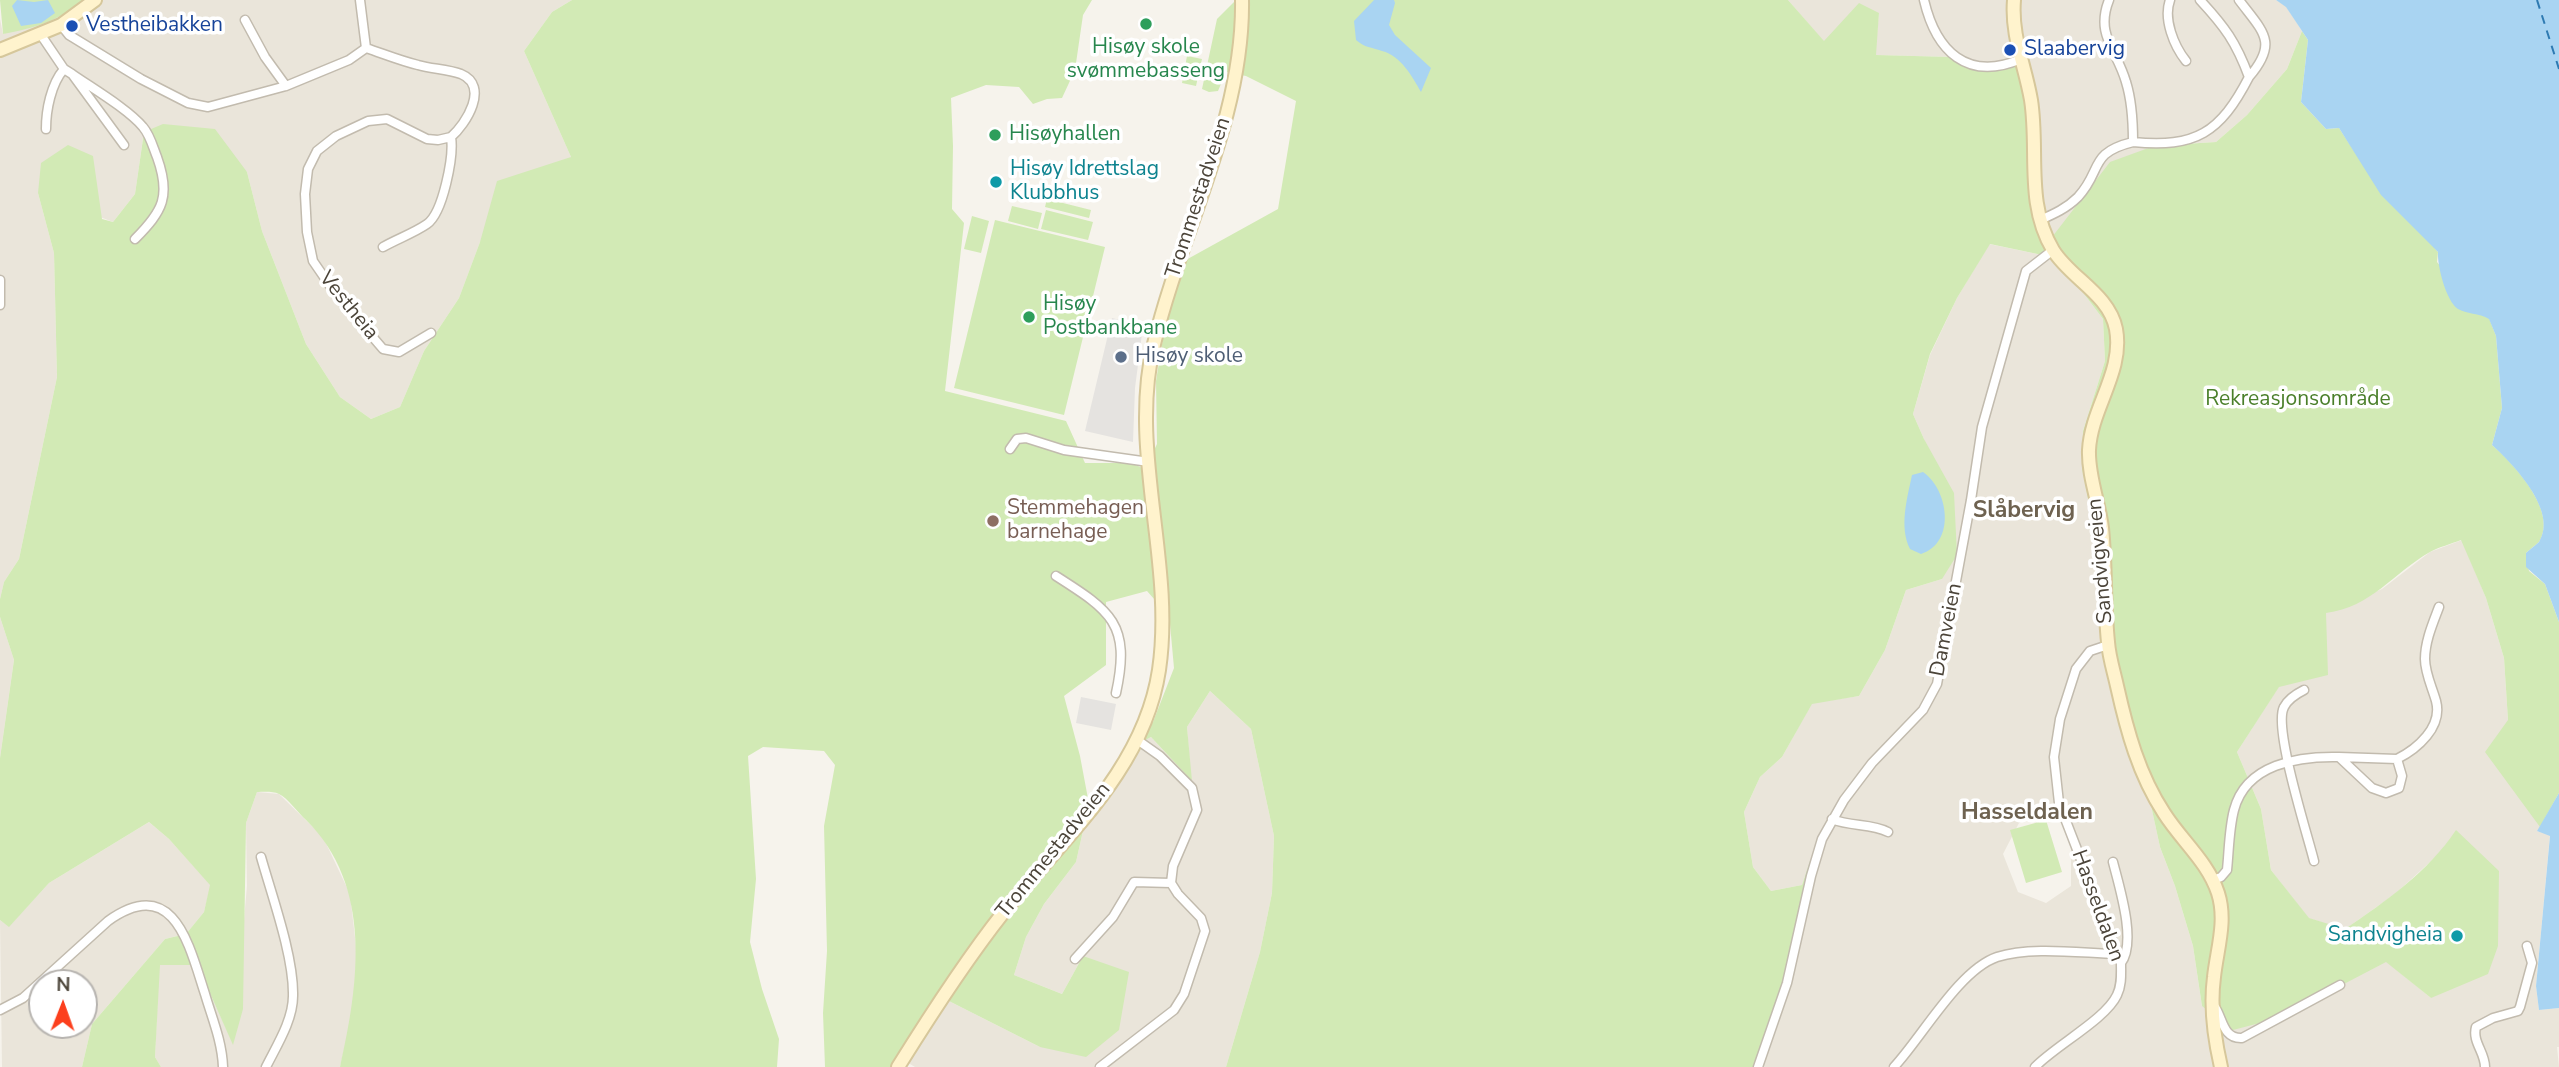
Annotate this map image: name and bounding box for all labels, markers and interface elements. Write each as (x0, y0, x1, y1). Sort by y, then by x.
place label: Vestheibakken (86, 13, 223, 39)
marker: Hisøy skole svømmebasseng (1138, 16, 1154, 32)
marker: Vestheibakken (64, 18, 80, 34)
place label: Hisøy skole svømmebasseng (1067, 35, 1225, 85)
place label: Slaabervig (2024, 37, 2125, 63)
marker: Slaabervig (2002, 42, 2018, 58)
street label: Trommestadveien (1161, 114, 1237, 282)
place label: Hisøyhallen (1009, 122, 1121, 148)
marker: Hisøyhallen (987, 127, 1003, 143)
place label: Hisøy Idrettslag Klubbhus (1010, 157, 1159, 207)
marker: Hisøy Idrettslag Klubbhus (988, 174, 1004, 190)
street label: Vestheia (313, 267, 383, 345)
place label: Hisøy Postbankbane (1043, 292, 1177, 342)
marker: Hisøy Postbankbane (1021, 309, 1037, 325)
place label: Hisøy skole (1135, 344, 1243, 370)
marker: Hisøy skole (1113, 349, 1129, 365)
park label: Rekreasjonsområde (2205, 387, 2391, 413)
place label: Stemmehagen barnehage (1007, 496, 1144, 546)
district label: Slåbervig (1973, 497, 2075, 525)
street label: Sandvigveien (2083, 497, 2119, 625)
marker: Stemmehagen barnehage (985, 513, 1001, 529)
street label: Damveien (1926, 581, 1968, 679)
street label: Trommestadveien (991, 778, 1117, 924)
district label: Hasseldalen (1961, 799, 2093, 827)
street label: Hasseldalen (2065, 847, 2129, 965)
place label: Sandvigheia (2328, 923, 2443, 949)
marker: Sandvigheia (2449, 928, 2465, 944)
north arrow (28, 969, 98, 1039)
text: N (56, 972, 71, 998)

